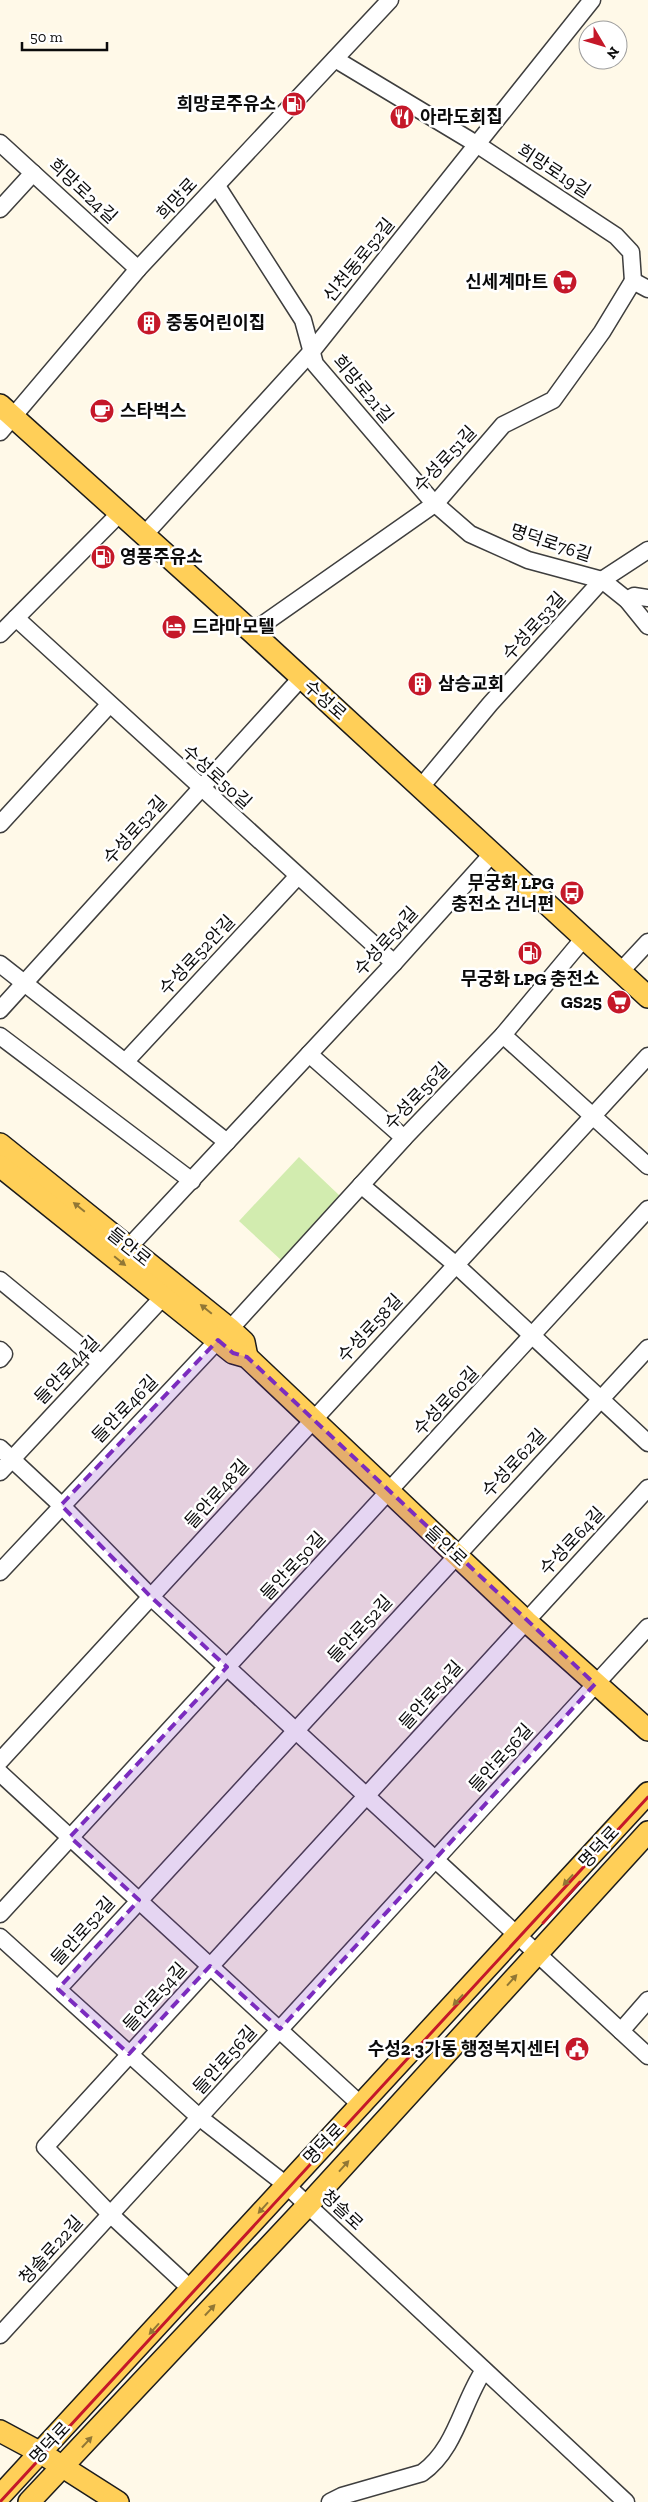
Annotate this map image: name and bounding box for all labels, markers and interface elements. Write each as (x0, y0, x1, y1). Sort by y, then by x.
scale bar (22, 20, 108, 52)
north arrow (578, 20, 628, 70)
text: 50 m (30, 28, 63, 46)
text: N (603, 43, 623, 62)
fuel station icon: 희망로주유소 (281, 91, 307, 117)
place label: 희망로주유소 (177, 93, 276, 115)
restaurant icon: 아라도회집 (389, 104, 415, 130)
place label: 아라도회집 (420, 106, 503, 128)
street label: 희망로19길 (513, 139, 595, 203)
street label: 희망로24길 (44, 154, 122, 228)
street label: 희망로 (152, 173, 202, 225)
street label: 신천동로52길 (319, 214, 399, 306)
supermarket icon: 신세계마트 (552, 269, 578, 295)
place label: 신세계마트 (465, 271, 548, 293)
building icon: 중동어린이집 (136, 310, 162, 336)
place label: 중동어린이집 (166, 312, 265, 334)
street label: 희망로21길 (328, 350, 398, 428)
cafe icon: 스타벅스 (89, 398, 115, 424)
place label: 스타벅스 (120, 400, 186, 422)
street label: 수성로51길 (409, 421, 481, 497)
street label: 명덕로76길 (508, 520, 594, 566)
fuel station icon: 영풍주유소 (90, 544, 116, 570)
place label: 영풍주유소 (120, 546, 203, 568)
street label: 수성로53길 (498, 587, 570, 665)
hotel icon: 드라마모텔 (161, 614, 187, 640)
place label: 드라마모텔 (192, 616, 275, 638)
building icon: 삼승교회 (407, 671, 433, 697)
place label: 삼승교회 (438, 673, 504, 695)
street label: 수성로 (299, 675, 351, 725)
street label: 수성로50길 (178, 740, 256, 814)
street label: 수성로52길 (98, 791, 172, 869)
place label: 무궁화 LPG 충전소 건너편 (451, 872, 554, 915)
bus stop icon: 무궁화 LPG 충전소 건너편 (559, 880, 585, 906)
street label: 수성로54길 (349, 902, 423, 980)
street label: 수성로52안길 (154, 910, 240, 1000)
fuel station icon: 무궁화 LPG 충전소 (517, 940, 543, 966)
place label: 무궁화 LPG 충전소 (460, 968, 600, 990)
supermarket icon: GS25 (606, 989, 632, 1015)
place label: GS25 (561, 991, 602, 1013)
street label: 수성로56길 (380, 1058, 454, 1134)
one-way arrow (73, 1202, 86, 1212)
street label: 들안로 (103, 1223, 155, 1271)
one-way arrow (113, 1256, 126, 1267)
street label: 수성로58길 (333, 1289, 407, 1367)
one-way arrow (200, 1304, 213, 1315)
street label: 들안로44길 (30, 1331, 104, 1409)
street label: 수성로60길 (409, 1362, 483, 1440)
street label: 들안로46길 (87, 1371, 163, 1447)
street label: 수성로62길 (477, 1424, 551, 1502)
street label: 들안로48길 (180, 1455, 254, 1533)
street label: 수성로64길 (535, 1502, 609, 1580)
street label: 들안로 (420, 1521, 472, 1571)
street label: 들안로50길 (256, 1527, 330, 1605)
street label: 들안로52길 (323, 1591, 397, 1667)
street label: 들안로54길 (394, 1656, 468, 1734)
street label: 들안로56길 (464, 1719, 538, 1797)
street label: 명덕로 (574, 1821, 624, 1873)
one-way arrow (562, 1874, 574, 1886)
street label: 들안로52길 (46, 1892, 120, 1970)
street label: 들안로54길 (118, 1958, 192, 2036)
one-way arrow (506, 1975, 518, 1987)
one-way arrow (452, 1994, 464, 2006)
street label: 들안로56길 (188, 2021, 262, 2099)
public building icon: 수성2·3가동 행정복지센터 (564, 2036, 590, 2062)
place label: 수성2·3가동 행정복지센터 (368, 2038, 560, 2060)
street label: 명덕로 (299, 2118, 349, 2170)
one-way arrow (338, 2160, 350, 2172)
street label: 청솔로 (316, 2185, 368, 2235)
one-way arrow (258, 2202, 269, 2215)
street label: 청솔로22길 (14, 2211, 88, 2289)
one-way arrow (204, 2305, 216, 2317)
one-way arrow (148, 2322, 160, 2334)
street label: 명덕로 (25, 2417, 75, 2469)
one-way arrow (81, 2436, 93, 2448)

